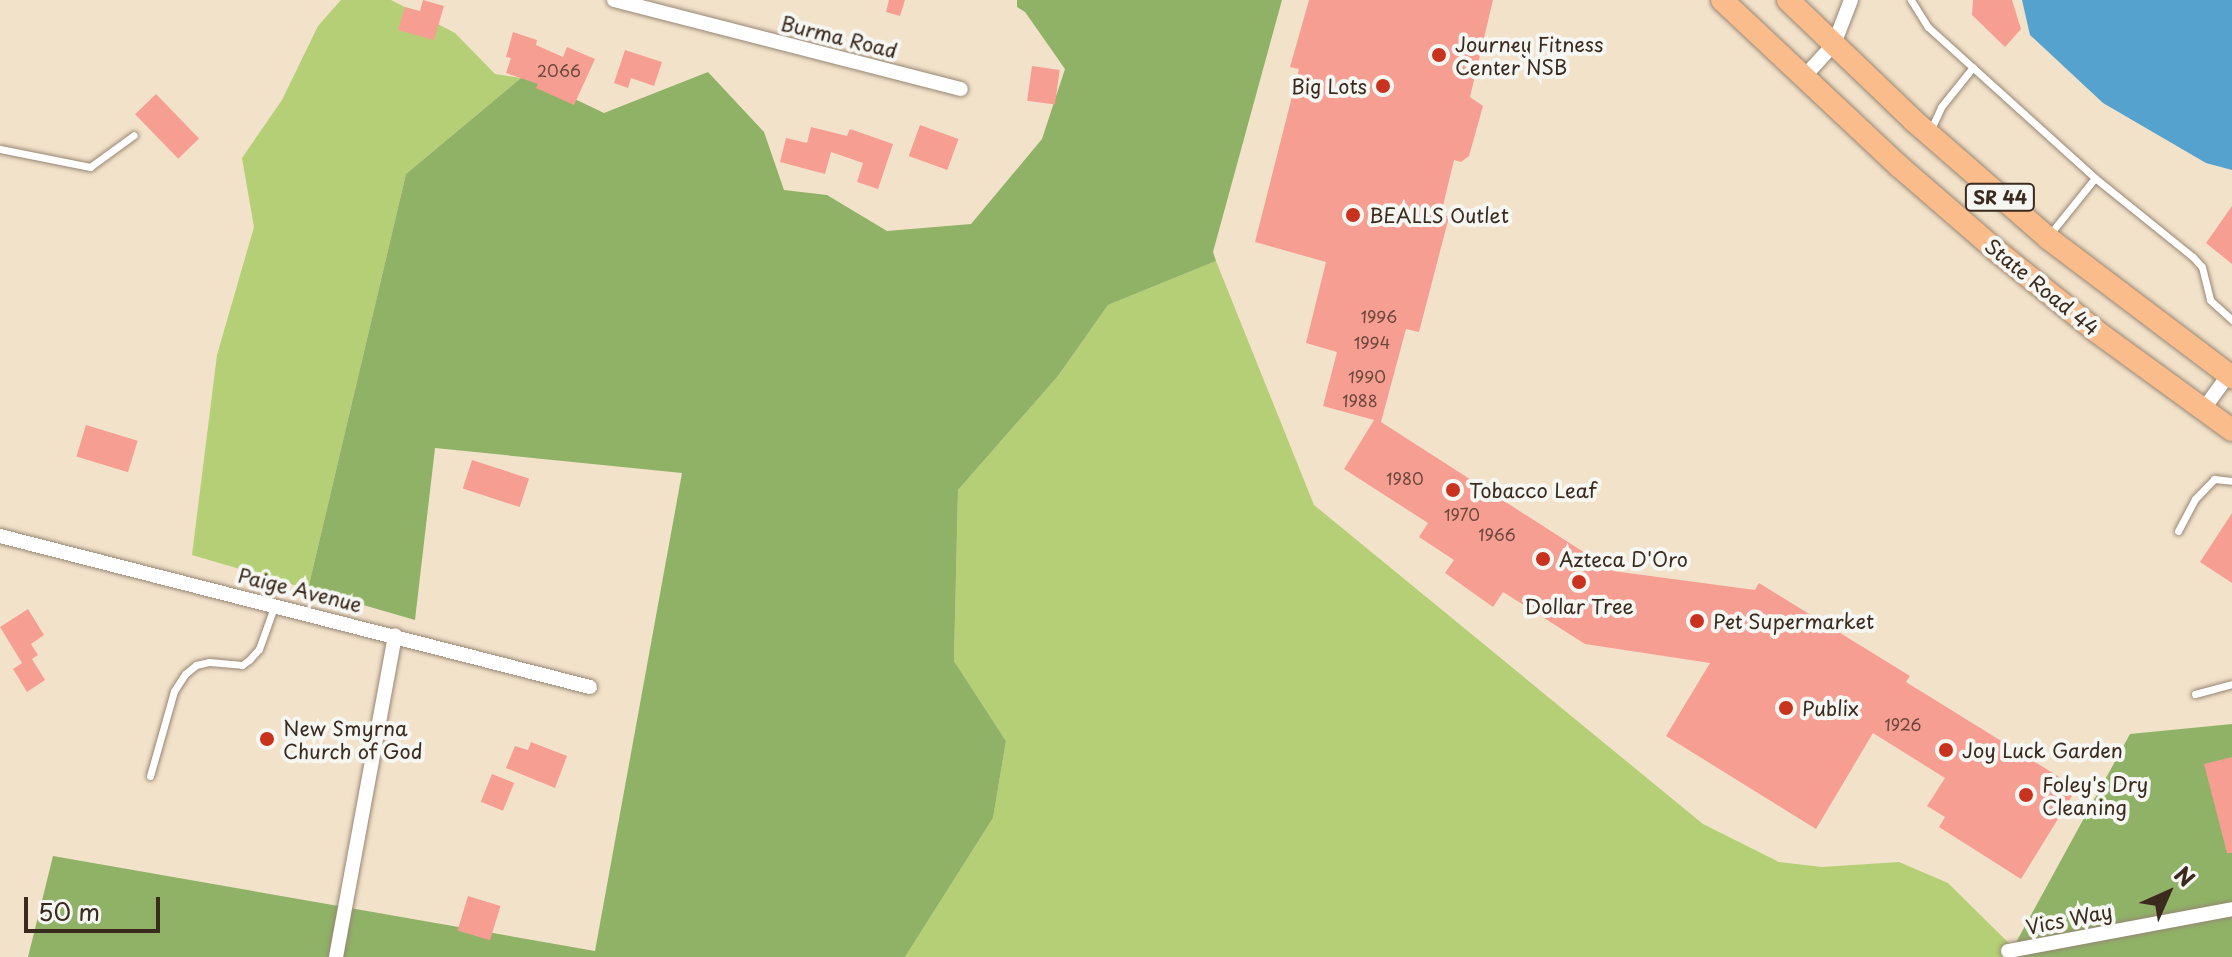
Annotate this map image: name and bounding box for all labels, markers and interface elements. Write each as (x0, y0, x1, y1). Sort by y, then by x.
street label: Burma Road (778, 11, 900, 63)
place label: Journey Fitness Center NSB (1455, 32, 1605, 79)
marker: Journey Fitness Center NSB (1430, 46, 1448, 64)
house number: 2066 (537, 60, 581, 80)
place label: Big Lots (1291, 74, 1367, 98)
marker: Big Lots (1374, 77, 1392, 95)
road number: SR 44 (1964, 183, 2036, 211)
place label: BEALLS Outlet (1369, 203, 1512, 227)
marker: BEALLS Outlet (1344, 206, 1362, 224)
street label: State Road 44 (1980, 234, 2104, 340)
house number: 1996 (1361, 306, 1397, 326)
house number: 1994 (1354, 332, 1390, 352)
house number: 1990 (1348, 366, 1386, 386)
house number: 1988 (1342, 390, 1378, 410)
house number: 1980 (1386, 468, 1424, 488)
place label: Tobacco Leaf (1469, 478, 1595, 502)
marker: Tobacco Leaf (1444, 481, 1462, 499)
house number: 1970 (1444, 504, 1480, 524)
house number: 1966 (1478, 524, 1516, 544)
place label: Azteca D'Oro (1559, 547, 1688, 571)
marker: Azteca D'Oro (1534, 550, 1552, 568)
street label: Paige Avenue (236, 563, 364, 617)
marker: Dollar Tree (1570, 573, 1588, 591)
place label: Dollar Tree (1524, 594, 1634, 618)
place label: Pet Supermarket (1713, 609, 1876, 633)
marker: Pet Supermarket (1688, 612, 1706, 630)
place label: Publix (1802, 696, 1859, 720)
marker: Publix (1777, 699, 1795, 717)
house number: 1926 (1884, 714, 1922, 734)
place label: New Smyrna Church of God (283, 716, 423, 763)
marker: New Smyrna Church of God (258, 730, 276, 748)
place label: Joy Luck Garden (1962, 738, 2125, 762)
marker: Joy Luck Garden (1937, 741, 1955, 759)
place label: Foley's Dry Cleaning (2042, 772, 2148, 819)
marker: Foley's Dry Cleaning (2017, 786, 2035, 804)
north arrow (2128, 853, 2208, 933)
text: N (2167, 858, 2203, 894)
scale bar (28, 881, 164, 931)
text: 50 m (38, 893, 100, 929)
street label: Vics Way (2023, 899, 2115, 939)

